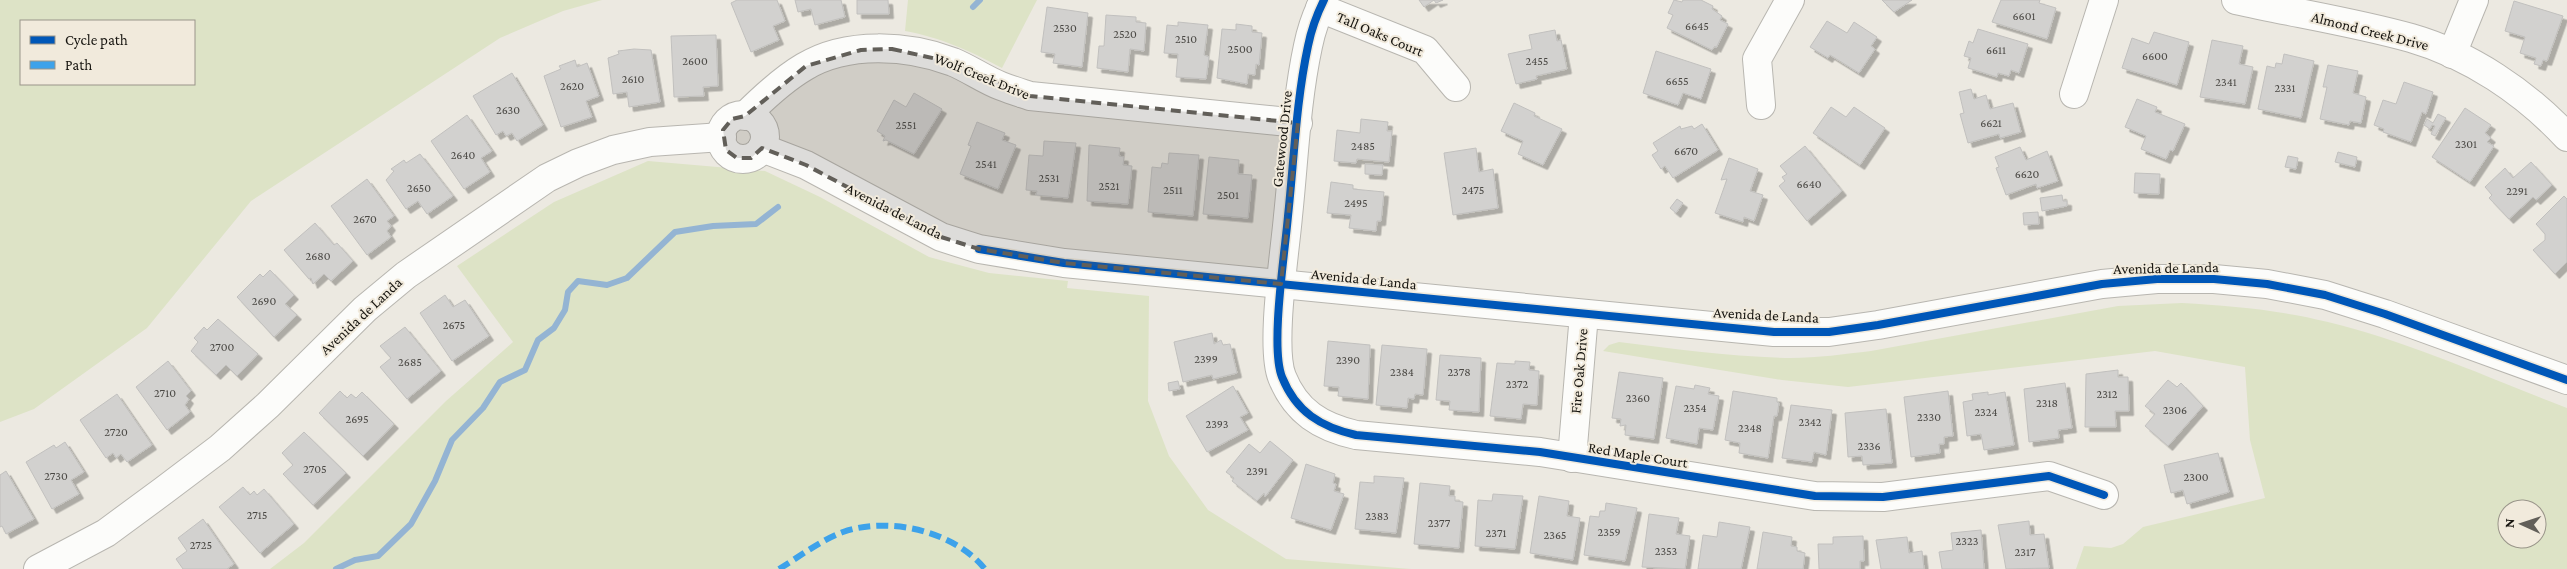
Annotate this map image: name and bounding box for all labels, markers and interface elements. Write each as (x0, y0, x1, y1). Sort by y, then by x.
street label: Tall Oaks Court (1334, 9, 1427, 60)
house number: 6601 (2013, 9, 2035, 23)
street label: Almond Creek Drive (2310, 9, 2431, 53)
house number: 6645 (1685, 19, 1709, 33)
legend (20, 20, 195, 85)
house number: 2530 (1053, 21, 1077, 35)
house number: 2520 (1113, 27, 1137, 41)
text: Cycle path (65, 32, 128, 49)
house number: 2510 (1175, 32, 1197, 46)
house number: 2500 (1228, 42, 1253, 56)
house number: 6611 (1986, 43, 2006, 57)
house number: 6600 (2142, 49, 2168, 63)
street label: Wolf Creek Drive (932, 50, 1032, 103)
house number: 2600 (682, 54, 708, 68)
house number: 2455 (1526, 54, 1549, 68)
text: Path (65, 57, 92, 73)
house number: 2610 (622, 72, 645, 86)
house number: 6655 (1665, 74, 1689, 88)
house number: 2341 (2215, 75, 2237, 89)
house number: 2620 (560, 79, 584, 93)
house number: 2331 (2274, 81, 2296, 95)
street label: Gatewood Drive (1269, 90, 1295, 188)
house number: 2630 (496, 103, 520, 117)
house number: 6621 (1980, 116, 2002, 130)
house number: 2551 (896, 118, 916, 132)
house number: 2301 (2455, 137, 2477, 151)
house number: 2485 (1351, 139, 1375, 153)
house number: 6670 (1674, 144, 1698, 158)
house number: 2640 (451, 148, 476, 162)
house number: 2541 (975, 157, 997, 171)
house number: 6620 (2015, 167, 2039, 181)
house number: 2531 (1039, 171, 1059, 185)
house number: 6640 (1796, 177, 1822, 191)
house number: 2521 (1099, 179, 1119, 193)
street label: Avenida de Landa (843, 180, 945, 242)
house number: 2650 (407, 181, 431, 195)
house number: 2511 (1163, 183, 1183, 197)
house number: 2475 (1462, 183, 1484, 197)
house number: 2291 (2506, 184, 2528, 198)
house number: 2501 (1217, 188, 1239, 202)
house number: 2495 (1344, 196, 1368, 210)
house number: 2670 (353, 212, 377, 226)
house number: 2680 (305, 249, 331, 263)
street label: Avenida de Landa (2113, 259, 2219, 277)
street label: Avenida de Landa (1311, 266, 1418, 292)
street label: Avenida de Landa (317, 274, 405, 358)
house number: 2690 (252, 294, 276, 308)
street label: Avenida de Landa (1713, 304, 1819, 326)
house number: 2675 (443, 318, 465, 332)
street label: Fire Oak Drive (1567, 327, 1591, 414)
house number: 2700 (210, 340, 234, 354)
house number: 2399 (1194, 352, 1218, 366)
house number: 2390 (1336, 353, 1360, 367)
house number: 2685 (398, 355, 422, 369)
house number: 2384 (1390, 365, 1414, 379)
house number: 2378 (1447, 365, 1471, 379)
house number: 2372 (1506, 377, 1529, 391)
house number: 2710 (154, 386, 176, 400)
house number: 2312 (2096, 387, 2118, 401)
house number: 2360 (1626, 391, 1650, 405)
house number: 2318 (2036, 396, 2058, 410)
house number: 2354 (1683, 401, 1707, 415)
house number: 2306 (2163, 403, 2187, 417)
house number: 2324 (1974, 405, 1998, 419)
house number: 2330 (1917, 410, 1941, 424)
house number: 2695 (345, 412, 369, 426)
house number: 2342 (1798, 415, 1822, 429)
house number: 2393 (1206, 417, 1229, 431)
house number: 2348 (1738, 421, 1762, 435)
house number: 2720 (104, 425, 128, 439)
street label: Red Maple Court (1587, 439, 1690, 472)
house number: 2336 (1857, 439, 1881, 453)
house number: 2705 (303, 462, 327, 476)
house number: 2391 (1246, 464, 1268, 478)
house number: 2730 (44, 469, 68, 483)
house number: 2300 (2184, 470, 2209, 484)
north arrow (2497, 499, 2547, 549)
house number: 2715 (247, 508, 267, 522)
house number: 2383 (1365, 509, 1389, 523)
house number: 2377 (1428, 516, 1451, 530)
text: N (2501, 518, 2517, 529)
house number: 2359 (1598, 525, 1621, 539)
house number: 2371 (1486, 526, 1506, 540)
house number: 2365 (1544, 528, 1567, 542)
house number: 2323 (1956, 534, 1979, 548)
house number: 2725 (190, 538, 212, 552)
house number: 2353 (1655, 544, 1678, 558)
house number: 2317 (2015, 545, 2036, 559)

